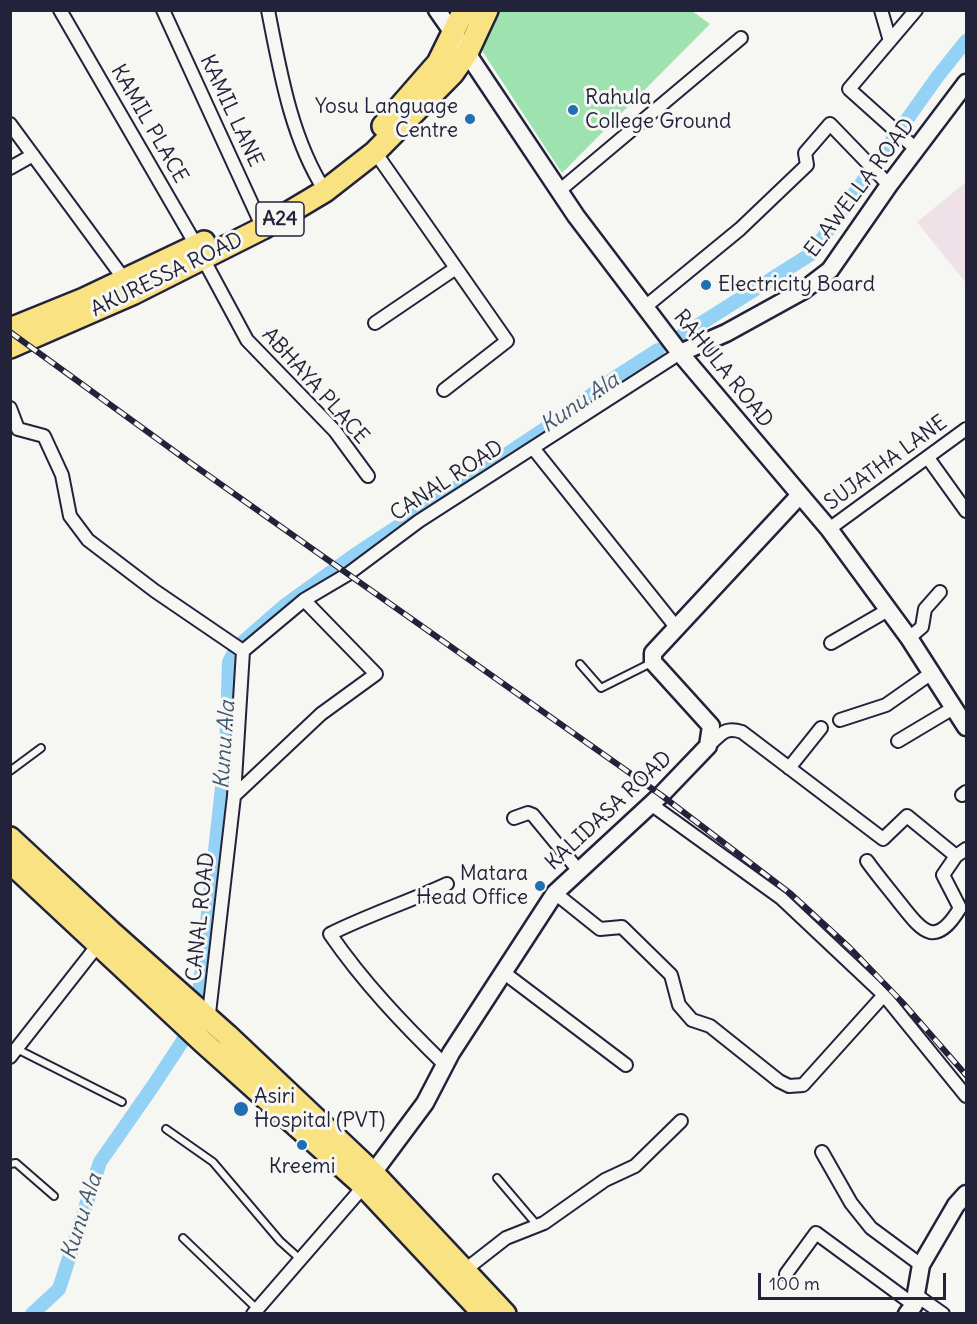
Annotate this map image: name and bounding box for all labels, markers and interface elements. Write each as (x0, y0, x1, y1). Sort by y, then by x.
street label: KAMIL LANE (194, 51, 268, 171)
street label: KAMIL PLACE (105, 60, 193, 188)
place label: Rahula College Ground (585, 85, 731, 135)
place label: Yosu Language Centre (315, 94, 458, 144)
marker: Rahula College Ground (566, 103, 580, 117)
marker: Yosu Language Centre (463, 112, 477, 126)
street label: ELAWELLA ROAD (800, 114, 920, 262)
road number: A24 (256, 202, 304, 236)
street label: AKURESSA ROAD (87, 227, 247, 323)
place label: Electricity Board (718, 272, 875, 298)
marker: Electricity Board (699, 278, 713, 292)
street label: RAHULA ROAD (668, 305, 778, 433)
street label: ABHAYA PLACE (256, 323, 374, 449)
water label: Kunu Ala (536, 367, 624, 439)
street label: SUJATHA LANE (820, 410, 952, 516)
street label: CANAL ROAD (386, 435, 508, 527)
water label: Kunu Ala (209, 700, 241, 790)
street label: KALIDASA ROAD (541, 746, 677, 876)
street label: CANAL ROAD (182, 851, 220, 983)
place label: Matara Head Office (416, 861, 528, 911)
marker: Matara Head Office (533, 879, 547, 893)
place label: Asiri Hospital (PVT) (254, 1084, 385, 1134)
marker: Asiri Hospital (PVT) (232, 1100, 250, 1118)
marker: Kreemi (295, 1138, 309, 1152)
place label: Kreemi (269, 1154, 335, 1180)
water label: Kunu Ala (56, 1171, 108, 1263)
scale bar (761, 1261, 948, 1299)
text: 100 m (769, 1272, 820, 1295)

